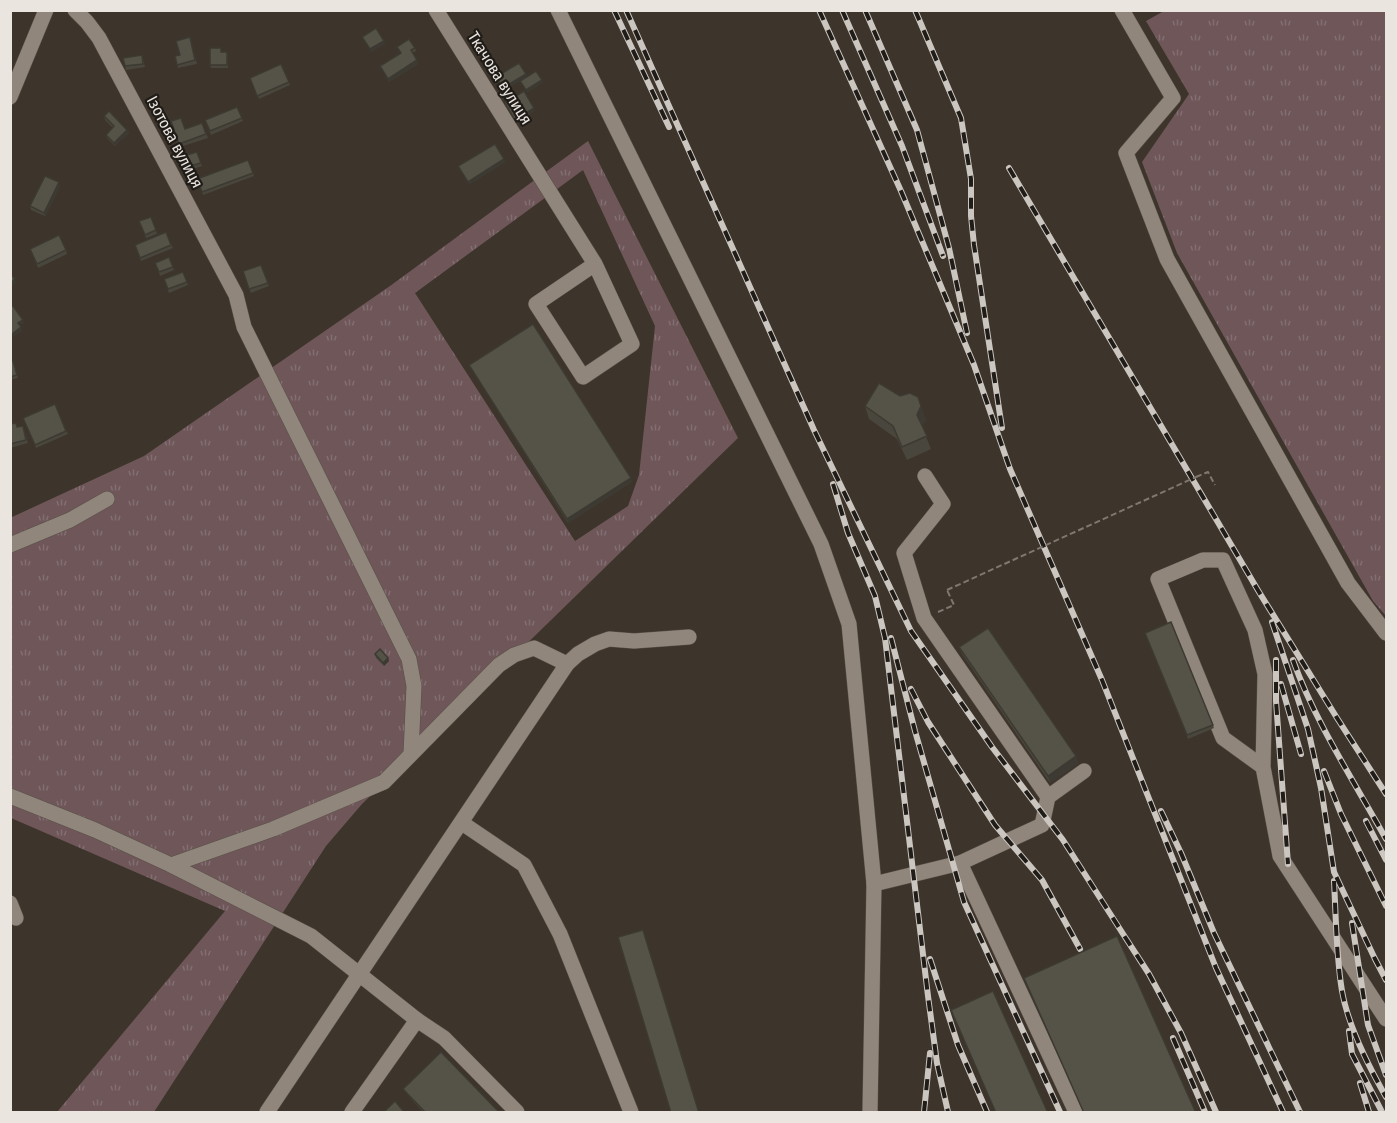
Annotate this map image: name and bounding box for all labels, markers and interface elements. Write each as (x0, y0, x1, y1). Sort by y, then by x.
street label: Ткачова вулиця (464, 28, 536, 128)
street label: Ізотова вулиця (143, 93, 207, 191)

